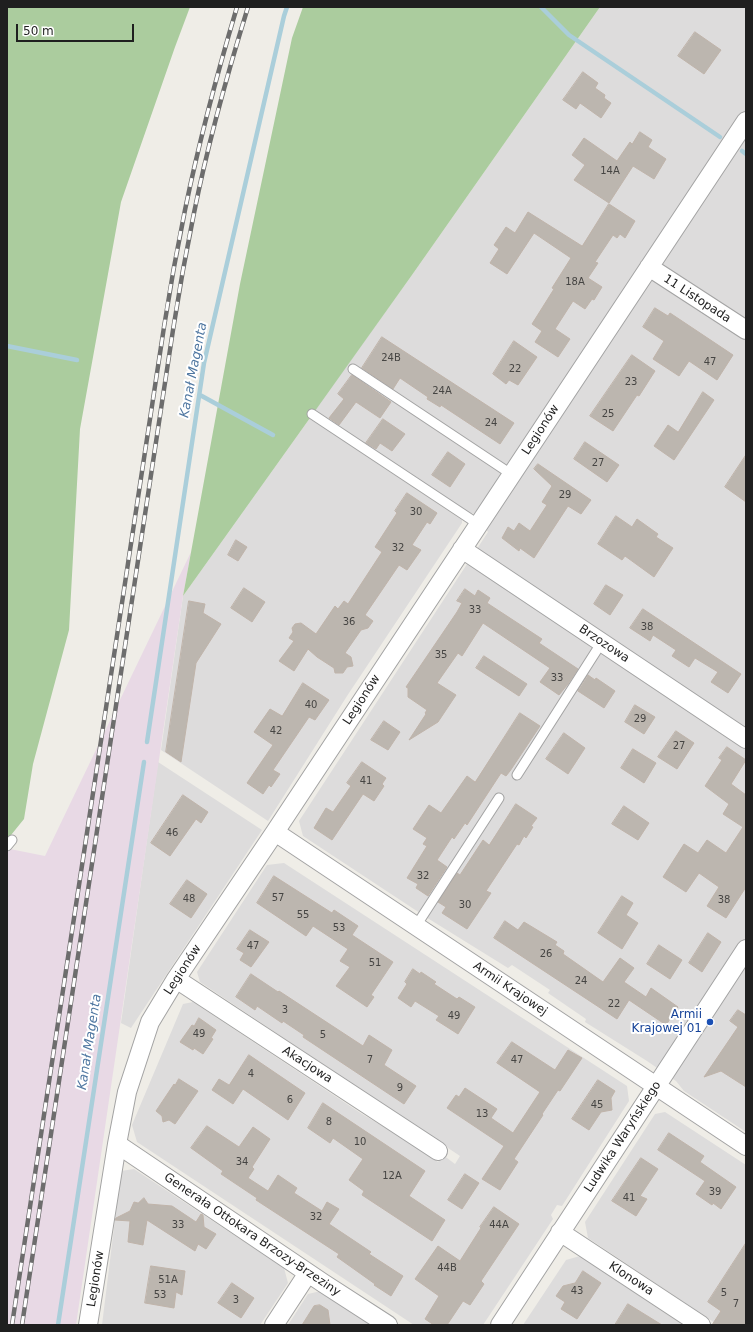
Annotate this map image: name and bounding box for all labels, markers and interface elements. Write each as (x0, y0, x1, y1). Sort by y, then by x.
scale bar (18, 16, 136, 42)
text: 50 m (23, 24, 54, 38)
house number: 14A (600, 165, 620, 177)
street label: 11 Listopada (661, 272, 733, 326)
house number: 18A (565, 276, 585, 288)
water label: Kanał Magenta (177, 321, 211, 419)
house number: 24B (381, 352, 401, 364)
house number: 47 (704, 356, 716, 368)
house number: 22 (509, 363, 521, 375)
house number: 23 (625, 376, 637, 388)
house number: 24A (432, 385, 452, 397)
street label: Legionów (519, 402, 563, 458)
house number: 25 (602, 408, 614, 420)
house number: 24 (485, 417, 497, 429)
house number: 27 (592, 457, 604, 469)
house number: 29 (559, 489, 571, 501)
house number: 30 (410, 506, 422, 518)
house number: 32 (392, 542, 404, 554)
house number: 33 (469, 604, 481, 616)
house number: 36 (343, 616, 355, 628)
house number: 38 (641, 621, 653, 633)
street label: Brzozowa (576, 622, 632, 666)
house number: 35 (435, 649, 447, 661)
street label: Legionów (340, 672, 384, 728)
house number: 33 (551, 672, 563, 684)
house number: 40 (305, 699, 317, 711)
house number: 29 (634, 713, 646, 725)
house number: 42 (270, 725, 282, 737)
house number: 27 (673, 740, 685, 752)
house number: 41 (360, 775, 372, 787)
house number: 46 (166, 827, 178, 839)
house number: 32 (417, 870, 429, 882)
house number: 57 (272, 892, 284, 904)
house number: 48 (183, 893, 195, 905)
house number: 38 (718, 894, 730, 906)
house number: 30 (459, 899, 471, 911)
house number: 55 (297, 909, 309, 921)
house number: 53 (333, 922, 345, 934)
house number: 47 (247, 940, 259, 952)
street label: Legionów (161, 942, 205, 998)
house number: 26 (540, 948, 552, 960)
house number: 51 (369, 957, 381, 969)
street label: Armii Krajowej (470, 959, 550, 1019)
house number: 24 (575, 975, 587, 987)
water label: Kanał Magenta (75, 993, 105, 1091)
house number: 22 (608, 998, 620, 1010)
house number: 3 (282, 1004, 288, 1016)
place label: Armii Krajowej 01 (632, 1008, 702, 1036)
house number: 49 (448, 1010, 460, 1022)
marker: Armii Krajowej 01 (705, 1017, 715, 1027)
house number: 49 (193, 1028, 205, 1040)
house number: 5 (320, 1029, 326, 1041)
street label: Akacjowa (279, 1044, 335, 1086)
house number: 7 (367, 1054, 373, 1066)
house number: 47 (511, 1054, 523, 1066)
house number: 4 (248, 1068, 254, 1080)
street label: Ludwika Waryńskiego (582, 1079, 664, 1195)
house number: 9 (397, 1082, 403, 1094)
house number: 6 (287, 1094, 293, 1106)
house number: 45 (591, 1099, 603, 1111)
house number: 13 (476, 1108, 488, 1120)
house number: 8 (326, 1116, 332, 1128)
house number: 10 (354, 1136, 366, 1148)
house number: 34 (236, 1156, 248, 1168)
street label: Generała Ottokara Brzozy-Brzeziny (161, 1170, 343, 1300)
house number: 12A (382, 1170, 402, 1182)
house number: 39 (709, 1186, 721, 1198)
house number: 41 (623, 1192, 635, 1204)
house number: 32 (310, 1211, 322, 1223)
house number: 33 (172, 1219, 184, 1231)
house number: 44A (489, 1219, 509, 1231)
street label: Legionów (84, 1250, 108, 1308)
street label: Klonowa (606, 1259, 656, 1299)
house number: 44B (437, 1262, 457, 1274)
house number: 51A (158, 1274, 178, 1286)
house number: 43 (571, 1285, 583, 1297)
house number: 5 (721, 1287, 727, 1299)
house number: 53 (154, 1289, 166, 1301)
house number: 3 (233, 1294, 239, 1306)
house number: 7 (733, 1298, 739, 1310)

